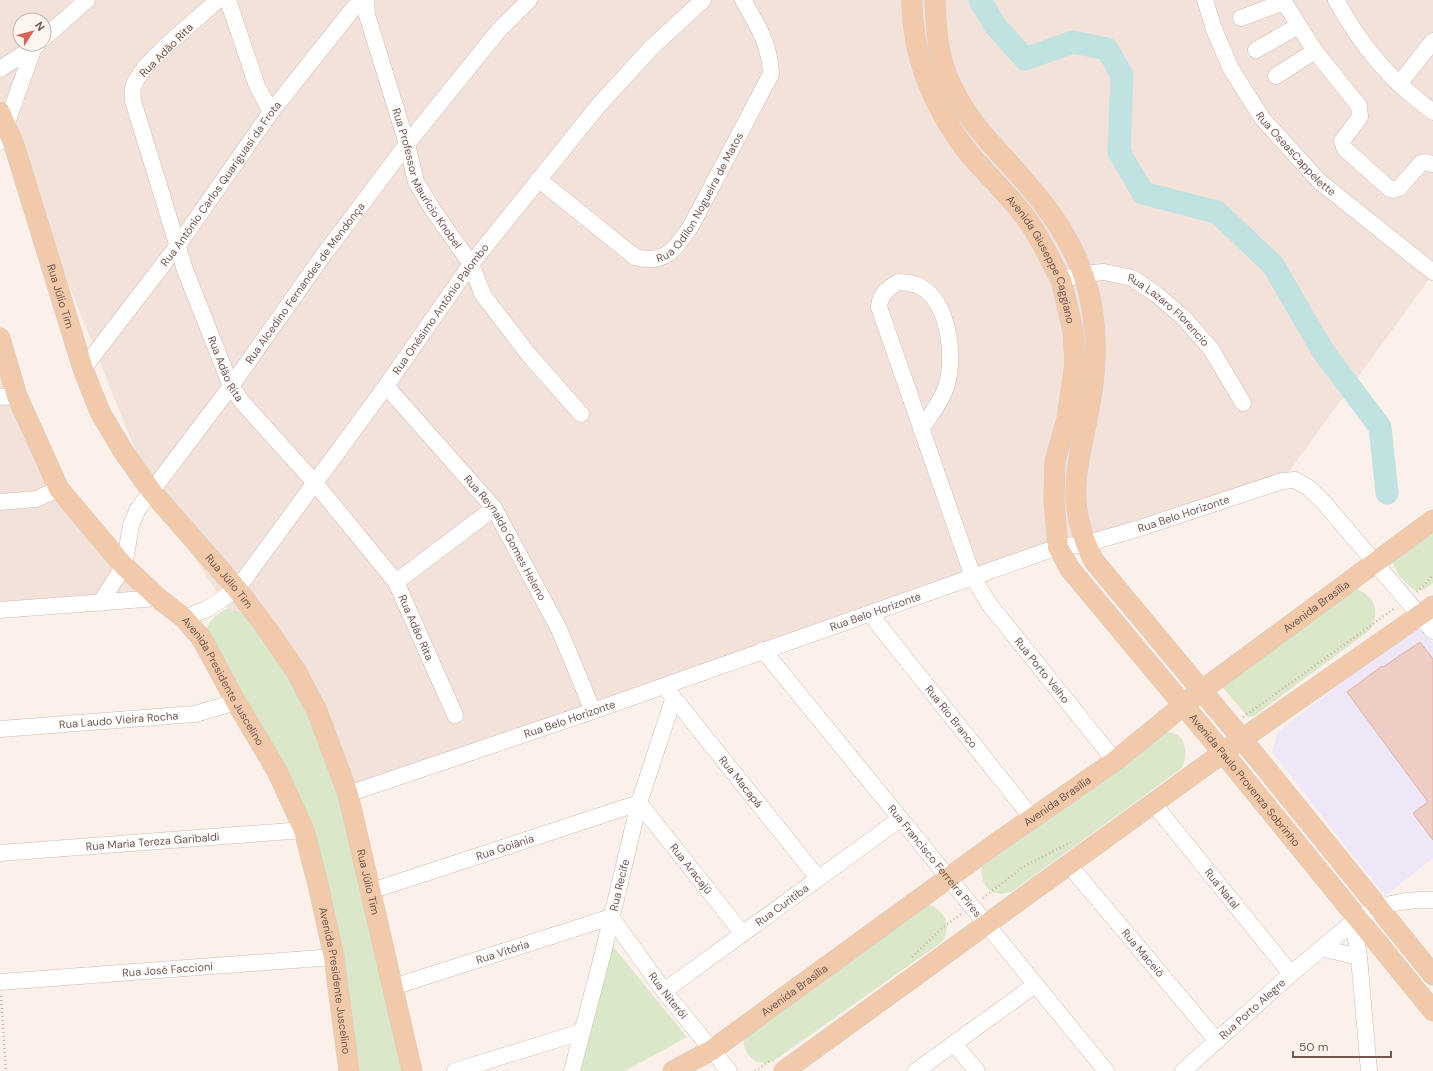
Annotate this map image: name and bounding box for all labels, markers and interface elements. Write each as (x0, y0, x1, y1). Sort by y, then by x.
north arrow (12, 12, 52, 52)
text: N (32, 19, 48, 33)
street label: Rua Adão Rita (136, 20, 196, 80)
street label: Rua Antônio Carlos Quariguasi da Frota (157, 98, 284, 269)
street label: Rua Professor Maurício Knobel (389, 106, 465, 251)
street label: Rua OseasCappelette (1253, 109, 1339, 199)
street label: Rua Odilon Nogueira de Matos (654, 130, 746, 265)
street label: Avenida Giuseppe Caggiano (1003, 192, 1078, 325)
street label: Rua Alcedino Fernandes de Mendonça (242, 200, 368, 367)
street label: Rua Onésimo Antônio Palombo (389, 241, 492, 377)
street label: Rua Júlio Tim (44, 262, 77, 330)
street label: Rua Lazaro Florencio (1127, 270, 1212, 349)
street label: Rua Adão Rita (205, 334, 247, 404)
street label: Rua Reynaldo Gomes Heleno (461, 472, 549, 603)
street label: Rua Belo Horizonte (1136, 492, 1231, 535)
street label: Rua Júlio Tim (203, 551, 256, 611)
street label: Avenida Brasília (1280, 577, 1352, 635)
street label: Rua Belo Horizonte (828, 589, 923, 634)
street label: Rua Adão Rita (395, 592, 437, 662)
street label: Avenida Presidente Juscelino (179, 613, 267, 748)
street label: Rua Porto Velho (1012, 635, 1073, 706)
street label: Rua Rio Branco (922, 682, 981, 751)
street label: Rua Belo Horizonte (522, 697, 617, 741)
street label: Rua Laudo Vieira Rocha (59, 708, 179, 731)
street label: Avenida Paulo Provenza Sobrinho (1186, 710, 1303, 849)
street label: Rua Macapá (716, 753, 766, 810)
street label: Avenida Brasília (1021, 773, 1094, 829)
street label: Rua Francisco Ferreira Pires (885, 802, 985, 920)
street label: Rua Maria Tereza Garibaldi (85, 829, 220, 853)
street label: Rua Goiânia (474, 831, 536, 863)
street label: Rua Aracajú (667, 841, 715, 897)
street label: Rua Júlio Tim (354, 848, 383, 916)
street label: Rua Recife (606, 858, 632, 912)
street label: Rua Natal (1202, 866, 1243, 912)
street label: Rua Curitiba (753, 881, 811, 929)
street label: Avenida Presidente Juscelino (316, 906, 354, 1055)
street label: Rua Maceió (1119, 926, 1167, 980)
street label: Rua Vitória (474, 937, 531, 967)
street label: Rua José Faccioni (122, 959, 213, 980)
street label: Avenida Brasília (758, 961, 830, 1019)
street label: Rua Niterói (646, 969, 691, 1022)
street label: Rua Porto Alegre (1216, 975, 1288, 1042)
scale bar (1293, 1033, 1391, 1059)
text: 50 m (1299, 1039, 1328, 1055)

